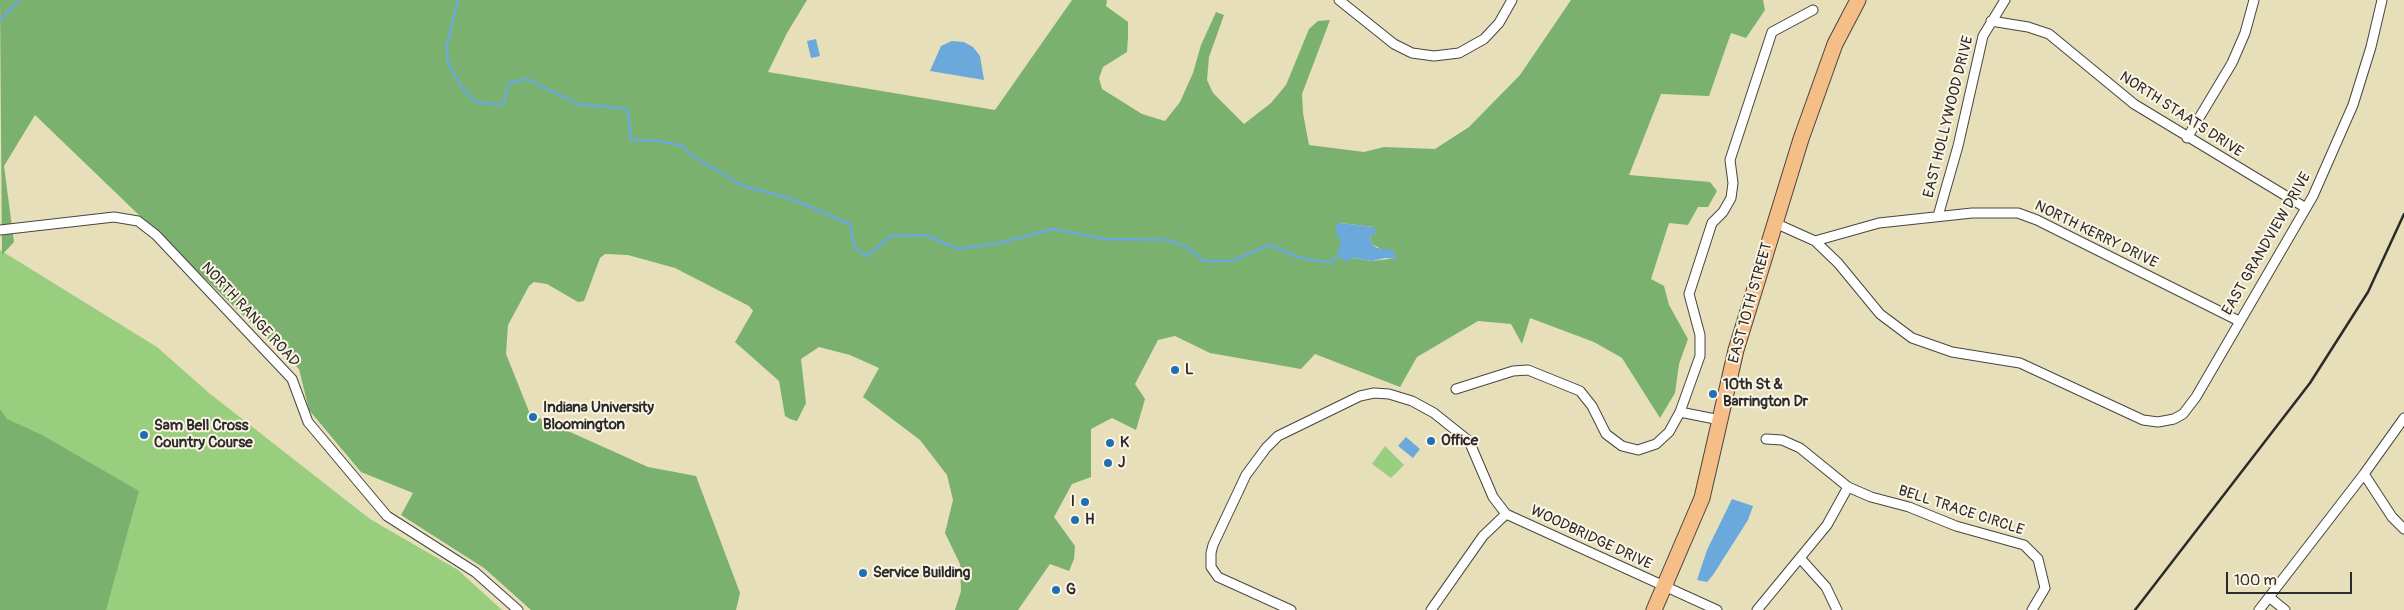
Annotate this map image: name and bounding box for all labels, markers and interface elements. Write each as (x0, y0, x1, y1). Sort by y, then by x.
street label: EAST HOLLYWOOD DRIVE (1920, 34, 1978, 200)
street label: NORTH STAATS DRIVE (2116, 68, 2246, 162)
street label: EAST GRANDVIEW DRIVE (2219, 169, 2315, 319)
street label: NORTH KERRY DRIVE (2032, 197, 2160, 273)
street label: EAST 10TH STREET (1725, 241, 1777, 365)
street label: NORTH RANGE ROAD (197, 259, 303, 371)
place label: L (1185, 361, 1193, 379)
marker: L (1169, 364, 1181, 376)
place label: 10th St & Barrington Dr (1723, 376, 1808, 411)
marker: 10th St & Barrington Dr (1707, 388, 1719, 400)
place label: Indiana University Bloomington (543, 399, 654, 434)
marker: Indiana University Bloomington (527, 411, 539, 423)
place label: Sam Bell Cross Country Course (154, 417, 253, 452)
marker: Sam Bell Cross Country Course (138, 429, 150, 441)
place label: Office (1441, 432, 1478, 450)
place label: K (1120, 434, 1129, 452)
marker: Office (1425, 435, 1437, 447)
marker: K (1104, 437, 1116, 449)
place label: J (1118, 454, 1125, 472)
marker: J (1102, 457, 1114, 469)
street label: BELL TRACE CIRCLE (1896, 482, 2026, 540)
place label: I (1071, 493, 1075, 511)
marker: I (1079, 496, 1091, 508)
street label: WOODBRIDGE DRIVE (1527, 502, 1655, 574)
place label: H (1085, 511, 1094, 529)
marker: H (1069, 514, 1081, 526)
scale bar (2229, 562, 2355, 594)
place label: Service Building (873, 564, 970, 582)
marker: Service Building (857, 567, 869, 579)
text: 100 m (2234, 571, 2277, 590)
place label: G (1066, 581, 1076, 599)
marker: G (1050, 584, 1062, 596)

